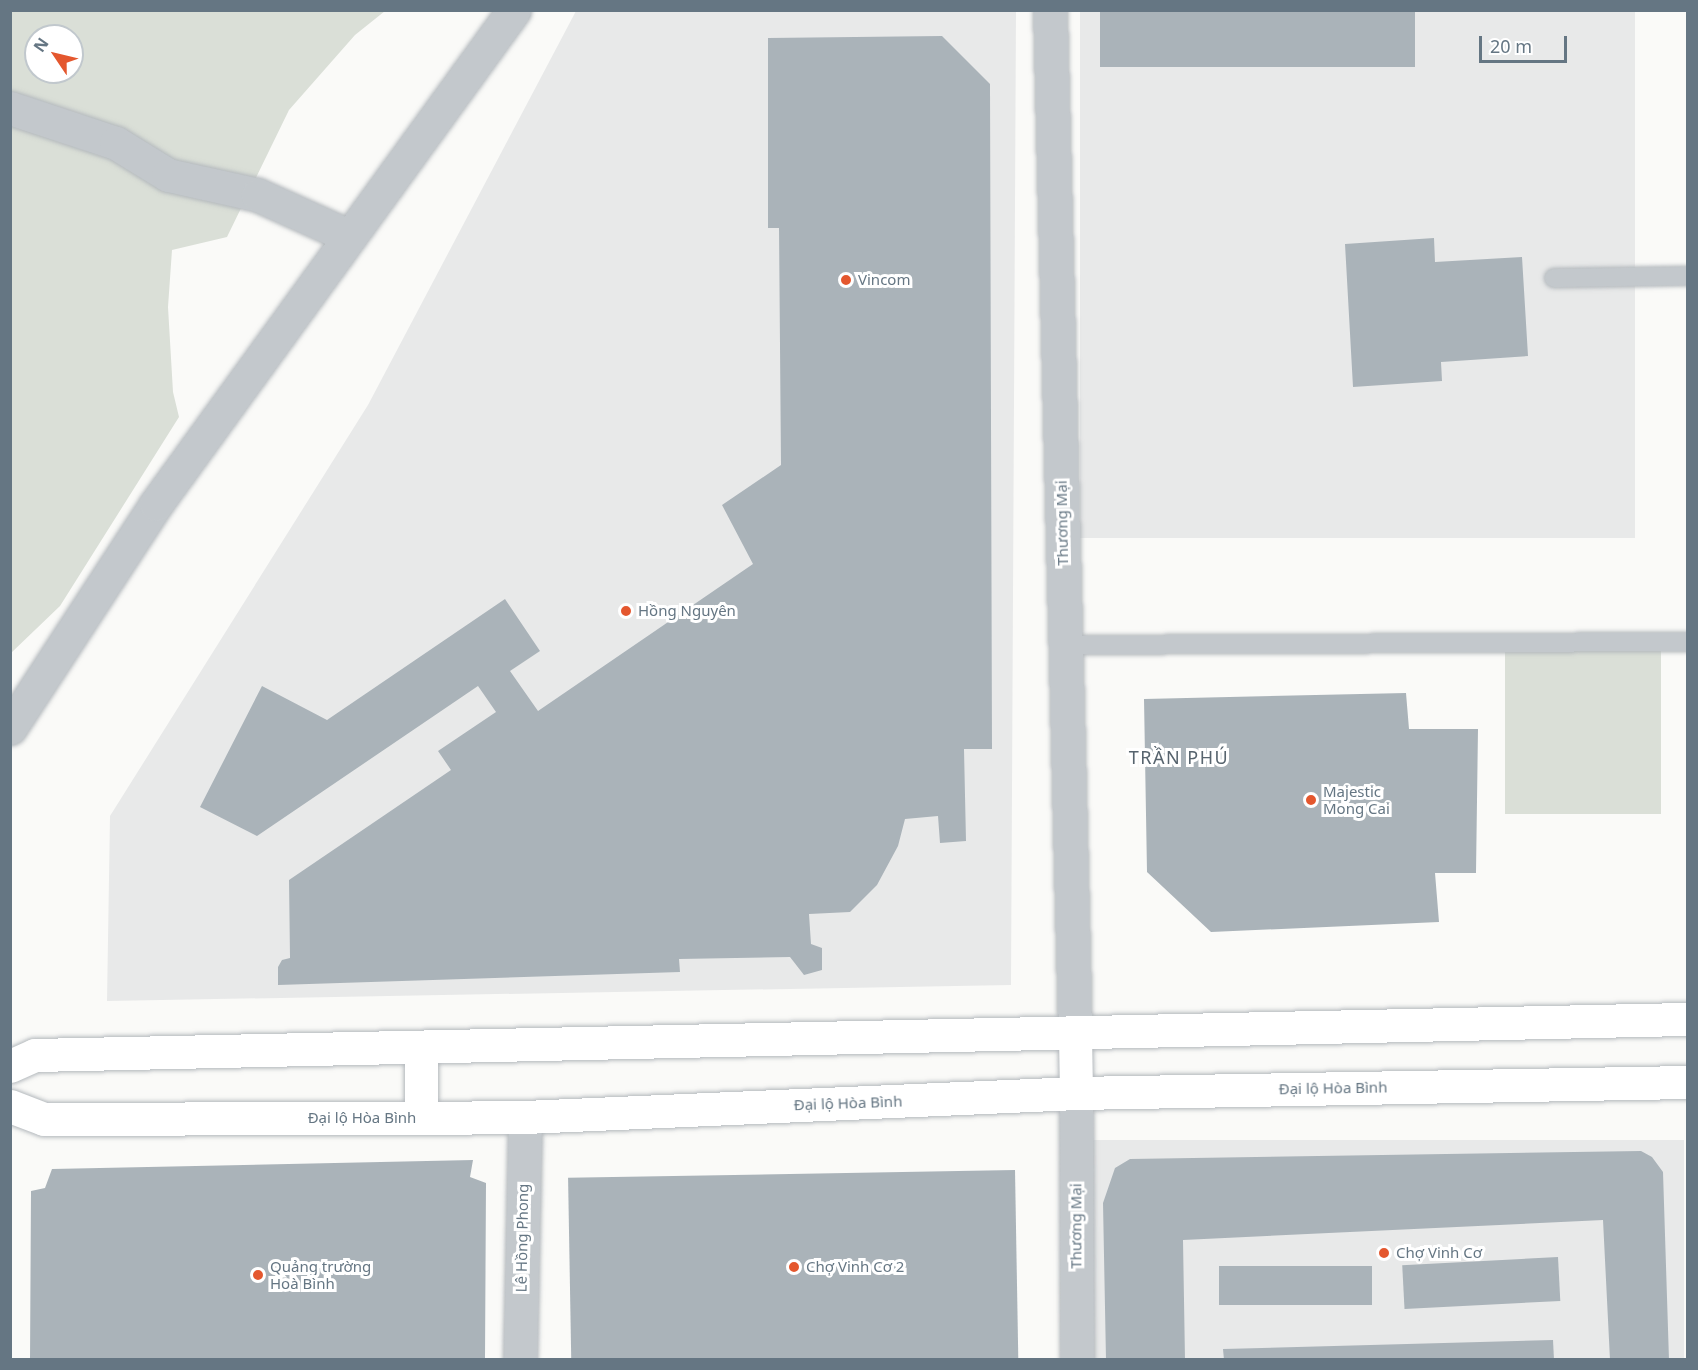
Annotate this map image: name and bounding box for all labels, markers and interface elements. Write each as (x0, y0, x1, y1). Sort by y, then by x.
north arrow (24, 24, 84, 84)
scale bar (1482, 24, 1570, 62)
text: N (28, 33, 54, 56)
text: 20 m (1490, 34, 1532, 58)
place label: Vincom (858, 271, 910, 289)
marker: Vincom (839, 273, 853, 287)
street label: Thương Mại (1052, 480, 1072, 566)
place label: Hồng Nguyên (638, 602, 736, 620)
marker: Hồng Nguyên (619, 604, 633, 618)
district label: TRẦN PHÚ (1129, 746, 1229, 768)
place label: Majestic Mong Cai (1323, 782, 1390, 817)
marker: Majestic Mong Cai (1304, 793, 1318, 807)
street label: Đại lộ Hòa Bình (1279, 1078, 1387, 1098)
street label: Đại lộ Hòa Bình (793, 1092, 903, 1114)
street label: Đại lộ Hòa Bình (308, 1109, 416, 1127)
street label: Lê Hồng Phong (512, 1183, 532, 1293)
street label: Thương Mại (1067, 1183, 1085, 1269)
place label: Chợ Vinh Cơ (1396, 1244, 1482, 1262)
marker: Chợ Vinh Cơ (1377, 1246, 1391, 1260)
place label: Quảng trường Hoà Bình (270, 1257, 371, 1292)
place label: Chợ Vinh Cơ 2 (806, 1258, 904, 1276)
marker: Chợ Vinh Cơ 2 (787, 1260, 801, 1274)
marker: Quảng trường Hoà Bình (251, 1268, 265, 1282)

